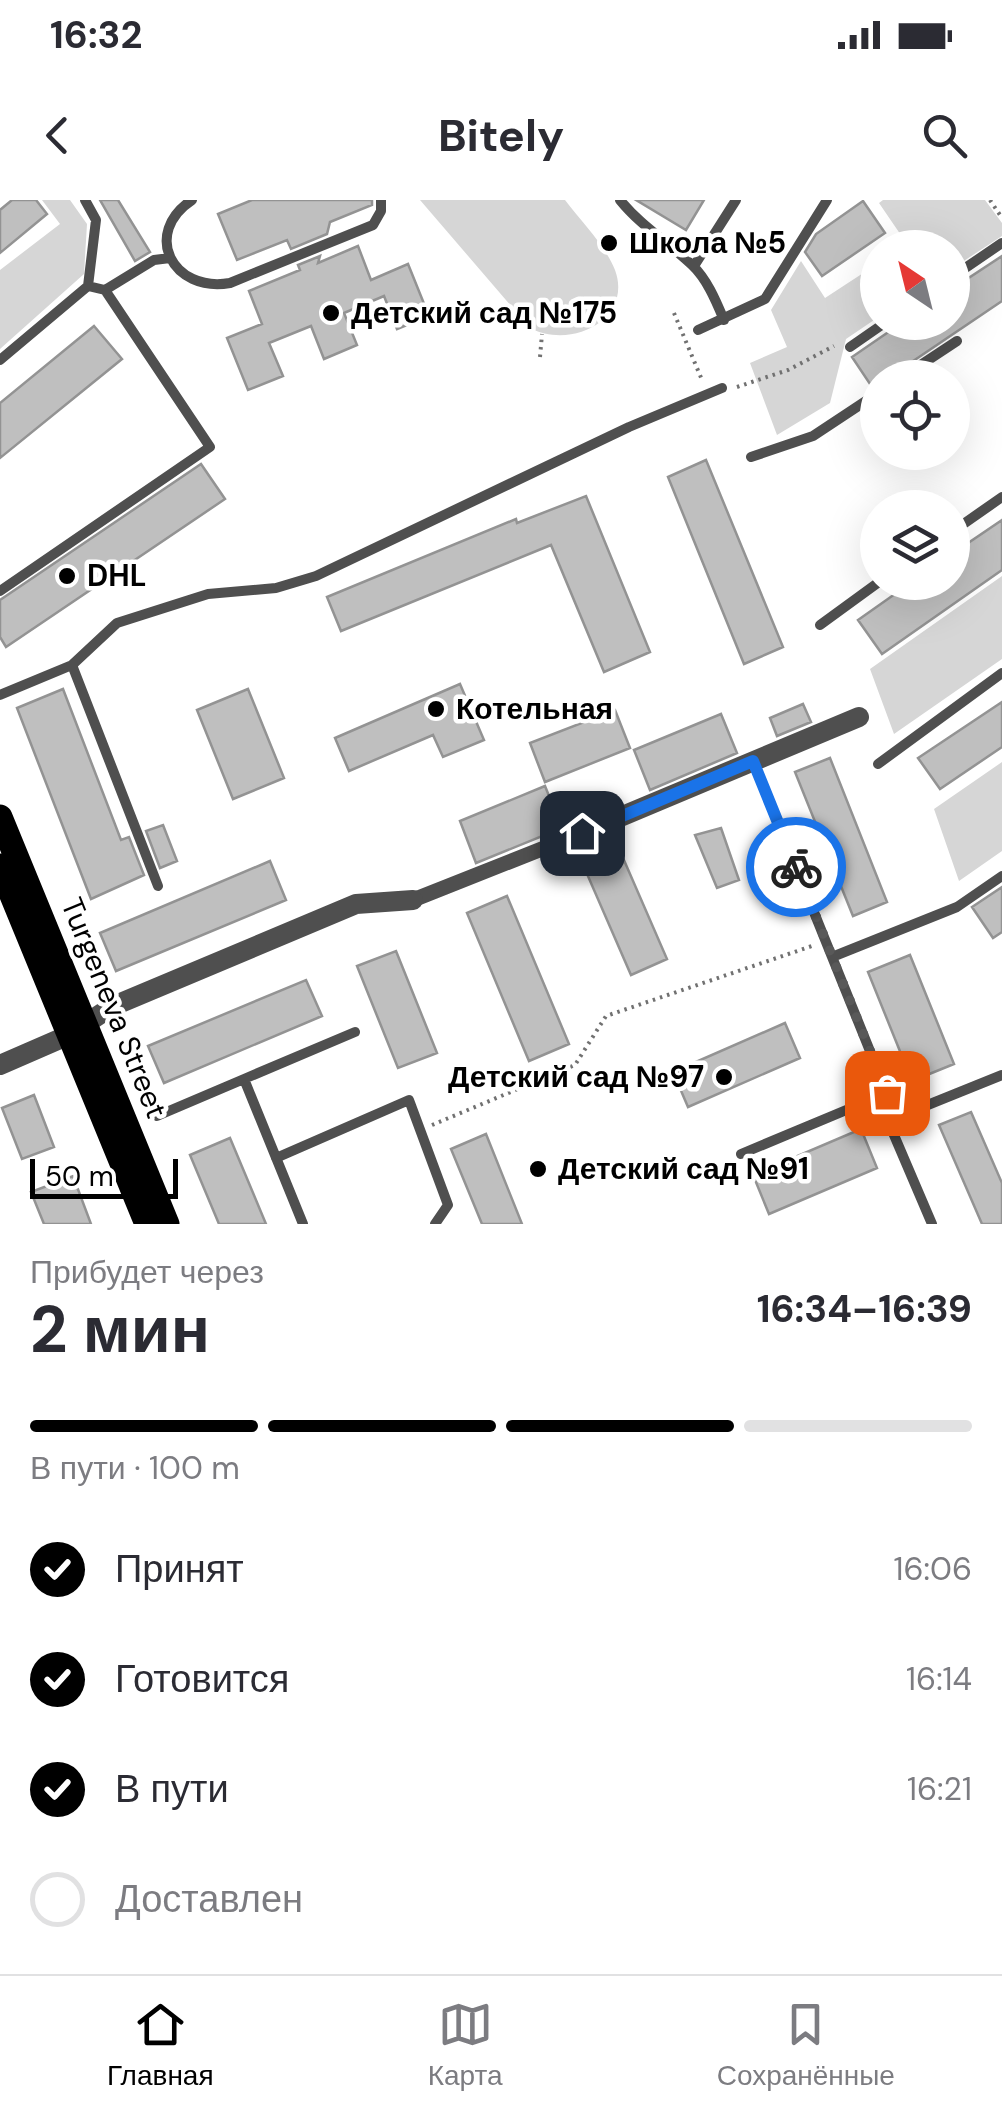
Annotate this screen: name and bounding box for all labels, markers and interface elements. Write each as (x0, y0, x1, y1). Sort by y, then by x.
text: 16:32 (50, 10, 142, 60)
text: Bitely (438, 106, 564, 165)
icon: back (30, 108, 85, 163)
icon: search (917, 108, 972, 163)
place label: Школа №5 (629, 223, 786, 262)
north arrow (860, 230, 970, 340)
map controls (860, 230, 970, 600)
marker: Школа №5 (598, 232, 620, 254)
place label: Детский сад №175 (351, 293, 617, 332)
marker: Детский сад №175 (320, 302, 342, 324)
button: locate (860, 360, 970, 470)
button: layers (860, 490, 970, 600)
place label: DHL (87, 556, 146, 595)
marker: DHL (56, 565, 78, 587)
place label: Котельная (456, 689, 613, 728)
marker: Котельная (425, 698, 447, 720)
pin (540, 791, 625, 876)
icon: home (555, 806, 610, 861)
courier (746, 817, 846, 917)
icon: bike (769, 840, 824, 895)
street label: Turgeneva Street (52, 892, 176, 1124)
pin (845, 1051, 930, 1136)
place label: Детский сад №97 (448, 1057, 704, 1096)
marker: Детский сад №97 (713, 1066, 735, 1088)
icon: bag (860, 1066, 915, 1121)
place label: Детский сад №91 (558, 1149, 809, 1188)
scale bar (30, 1154, 178, 1198)
text: 50 m (45, 1158, 114, 1195)
marker: Детский сад №91 (527, 1158, 549, 1180)
text: Прибудет через (30, 1251, 264, 1293)
text: 16:34–16:39 (757, 1284, 972, 1334)
text: 2 мин (30, 1288, 210, 1372)
text: В пути · 100 m (30, 1447, 240, 1489)
icon: check (30, 1542, 85, 1597)
text: Принят (115, 1544, 244, 1594)
text: 16:06 (893, 1548, 972, 1590)
icon: check (30, 1652, 85, 1707)
text: Готовится (115, 1654, 289, 1704)
text: 16:14 (906, 1658, 972, 1700)
icon: check (30, 1762, 85, 1817)
text: В пути (115, 1764, 229, 1814)
text: 16:21 (907, 1768, 972, 1810)
text: Доставлен (115, 1874, 303, 1924)
tab: Главная (107, 1997, 214, 2094)
tab: Карта (428, 1997, 503, 2094)
tab: Сохранённые (717, 1997, 895, 2094)

